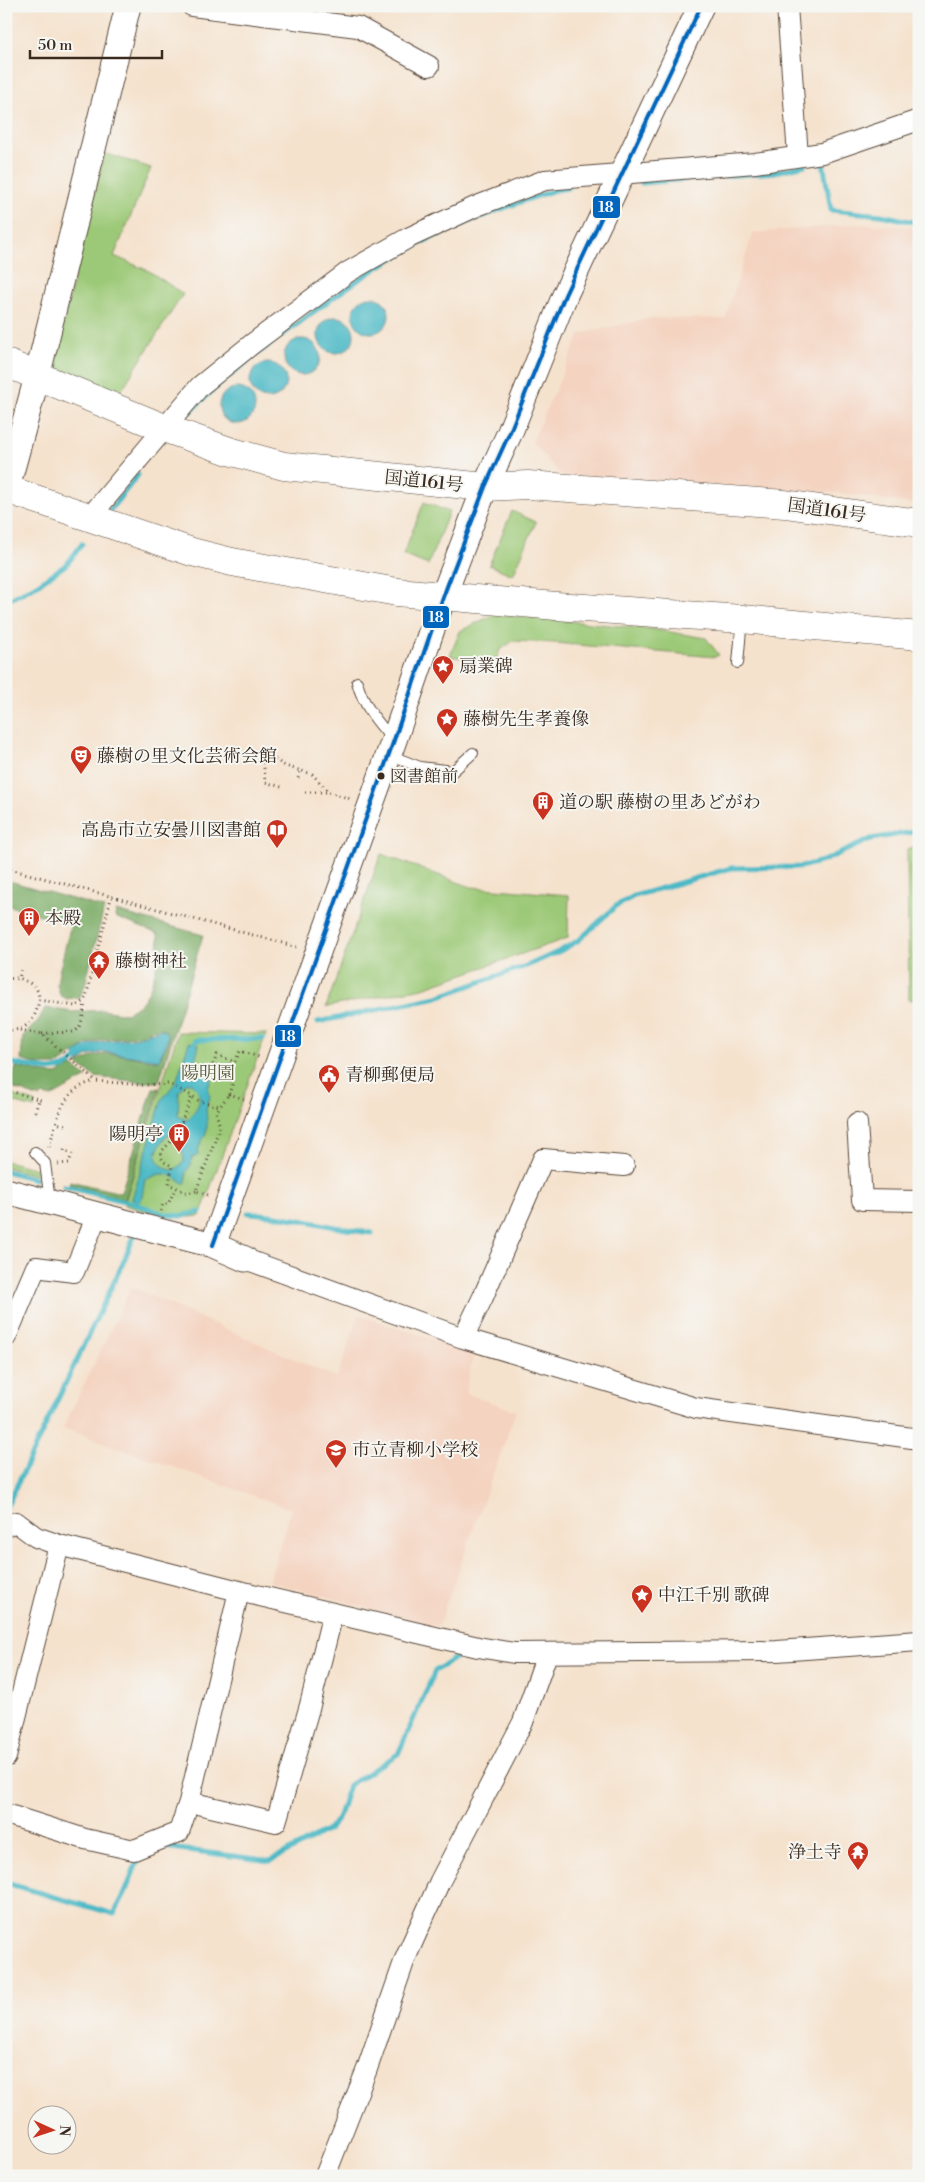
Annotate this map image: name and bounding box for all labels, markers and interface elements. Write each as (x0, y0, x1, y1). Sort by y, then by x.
scale bar (30, 28, 162, 60)
text: 50 m (38, 36, 72, 55)
line badge: 18 (592, 195, 621, 219)
text: 18 (598, 199, 614, 217)
street label: 国道161号 (383, 466, 465, 497)
street label: 国道161号 (786, 494, 868, 527)
line badge: 18 (422, 605, 450, 629)
text: 18 (428, 609, 444, 627)
place icon: 扇業碑 (431, 654, 455, 685)
place label: 扇業碑 (459, 655, 513, 678)
place icon: 藤樹先生孝養像 (435, 707, 459, 738)
place label: 藤樹先生孝養像 (463, 708, 589, 731)
theatre icon: 藤樹の里文化芸術会館 (69, 744, 93, 775)
place label: 藤樹の里文化芸術会館 (97, 745, 277, 768)
place label: 図書館前 (390, 766, 458, 788)
marker: 図書館前 (376, 771, 386, 781)
building icon: 道の駅 藤樹の里あどがわ (531, 790, 555, 821)
place label: 道の駅 藤樹の里あどがわ (559, 791, 761, 814)
library icon: 高島市立安曇川図書館 (265, 818, 289, 849)
place label: 高島市立安曇川図書館 (81, 819, 261, 842)
building icon: 本殿 (17, 906, 41, 937)
place label: 本殿 (45, 907, 81, 930)
temple icon: 藤樹神社 (87, 949, 111, 980)
place label: 藤樹神社 (115, 950, 187, 973)
line badge: 18 (274, 1024, 302, 1048)
text: 18 (280, 1028, 296, 1046)
park label: 陽明園 (181, 1062, 235, 1085)
public building icon: 青柳郵便局 (317, 1063, 341, 1094)
place label: 青柳郵便局 (345, 1064, 435, 1087)
building icon: 陽明亭 (167, 1122, 191, 1153)
place label: 陽明亭 (109, 1123, 163, 1146)
school or university icon: 市立青柳小学校 (324, 1438, 348, 1469)
place label: 市立青柳小学校 (352, 1439, 478, 1462)
place icon: 中江千別 歌碑 (630, 1583, 654, 1614)
place label: 中江千別 歌碑 (658, 1584, 770, 1607)
temple icon: 浄土寺 (846, 1840, 870, 1871)
place label: 浄土寺 (788, 1841, 842, 1864)
north arrow (28, 2104, 78, 2154)
text: N (55, 2125, 73, 2137)

